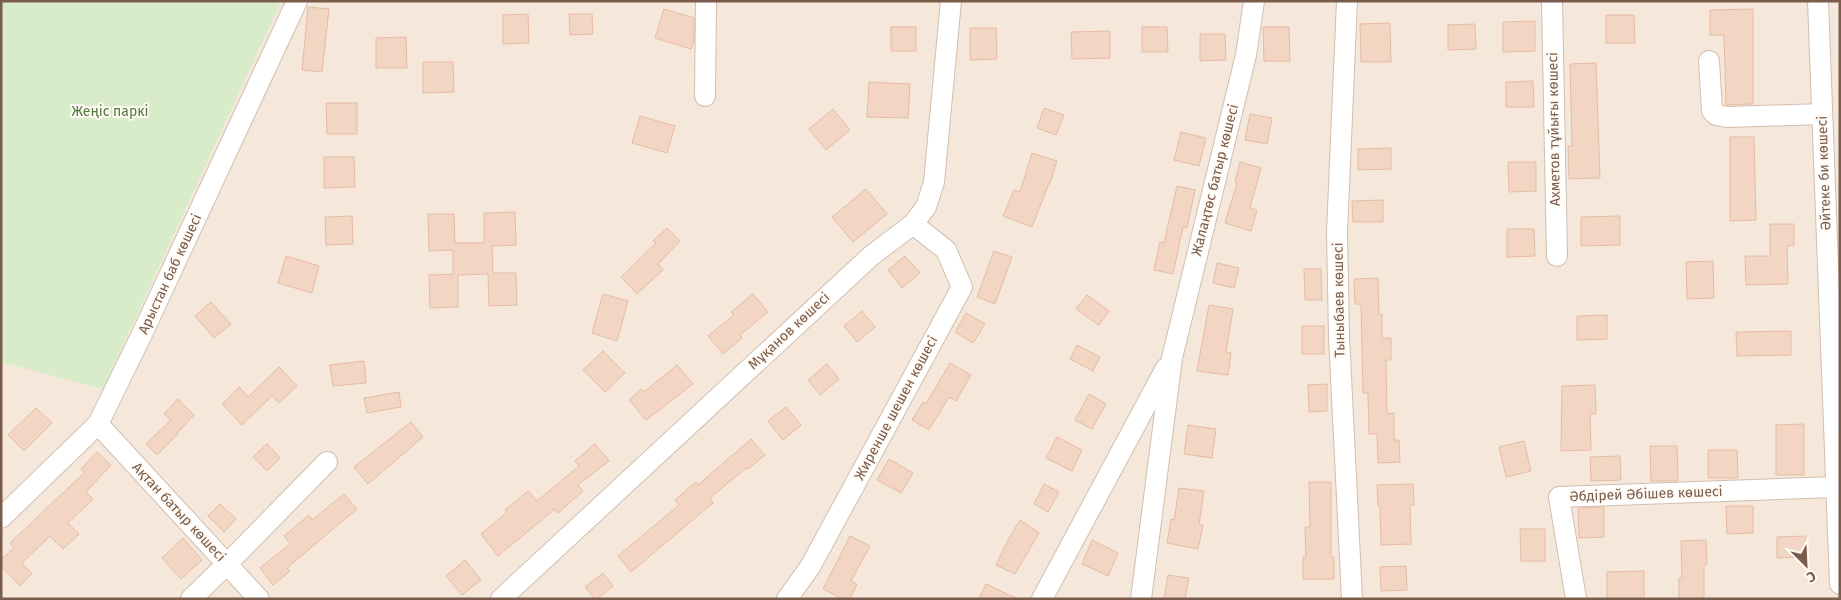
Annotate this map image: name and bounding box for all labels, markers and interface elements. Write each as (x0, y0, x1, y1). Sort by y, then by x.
street label: Ахметов тұйығы көшесі (1544, 52, 1564, 206)
street label: Жалаңтөс батыр көшесі (1188, 102, 1242, 258)
park label: Жеңіс паркі (72, 103, 149, 120)
street label: Әйтеке би көшесі (1814, 115, 1834, 231)
street label: Арыстан баб көшесі (135, 211, 205, 337)
street label: Тыныбаев көшесі (1329, 242, 1349, 358)
street label: Мұқанов көшесі (745, 289, 833, 373)
street label: Жиренше шешен көшесі (851, 333, 941, 483)
street label: Ақтан батыр көшесі (129, 459, 229, 565)
street label: Әбдірей Әбішев көшесі (1569, 483, 1723, 505)
north arrow (1781, 540, 1831, 590)
text: С (1804, 567, 1818, 586)

